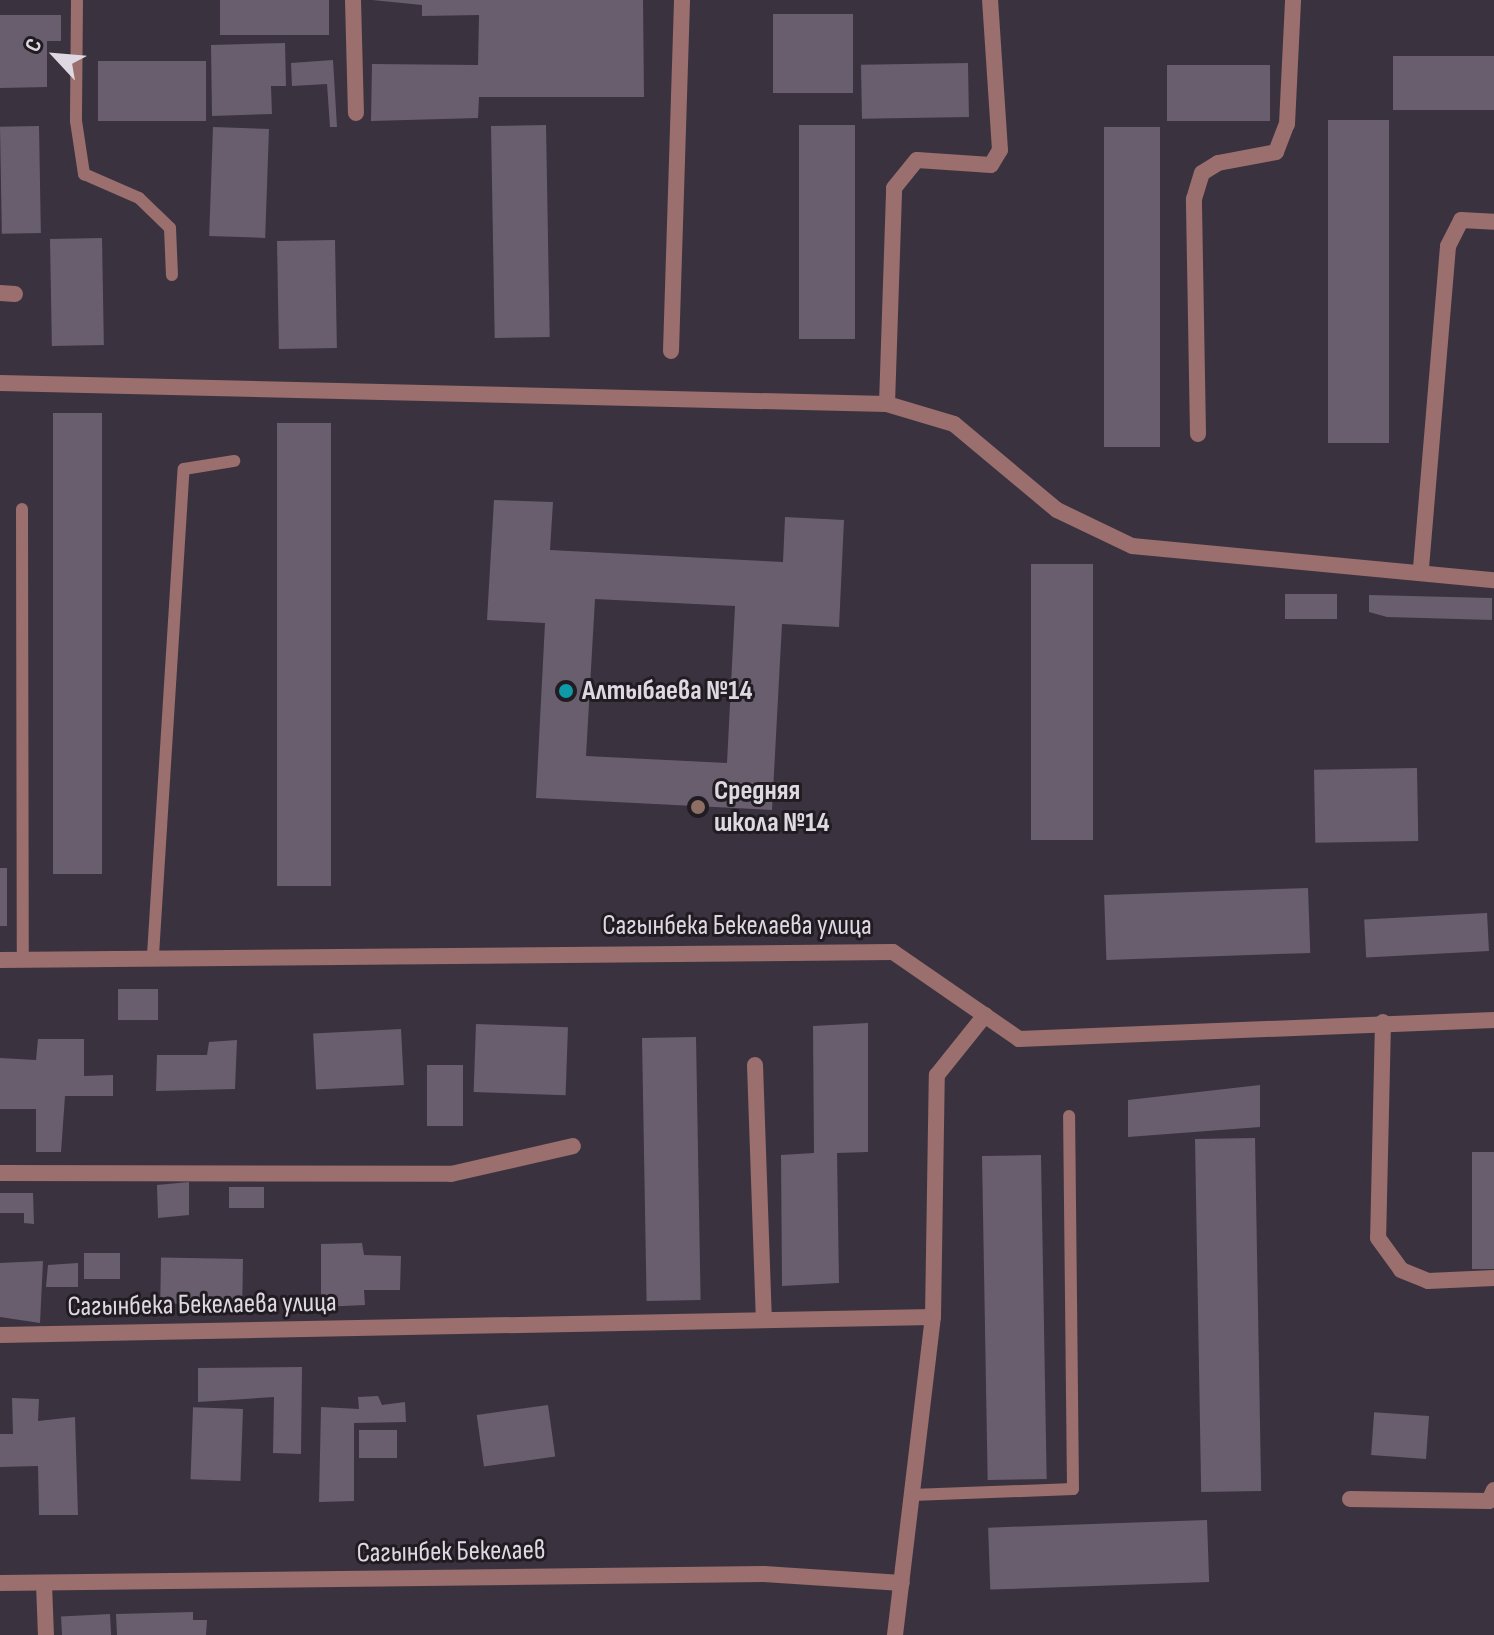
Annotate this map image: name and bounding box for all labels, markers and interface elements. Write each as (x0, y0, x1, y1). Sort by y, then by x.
north arrow (16, 16, 96, 96)
text: С (19, 34, 49, 56)
place label: Алтыбаева №14 (582, 674, 752, 708)
marker: Алтыбаева №14 (557, 682, 575, 700)
place label: Средняя школа №14 (714, 774, 829, 840)
marker: Средняя школа №14 (689, 798, 707, 816)
street label: Сагынбека Бекелаева улица (602, 909, 872, 943)
street label: Сагынбека Бекелаева улица (67, 1286, 337, 1324)
street label: Сагынбек Бекелаев (356, 1534, 546, 1570)

